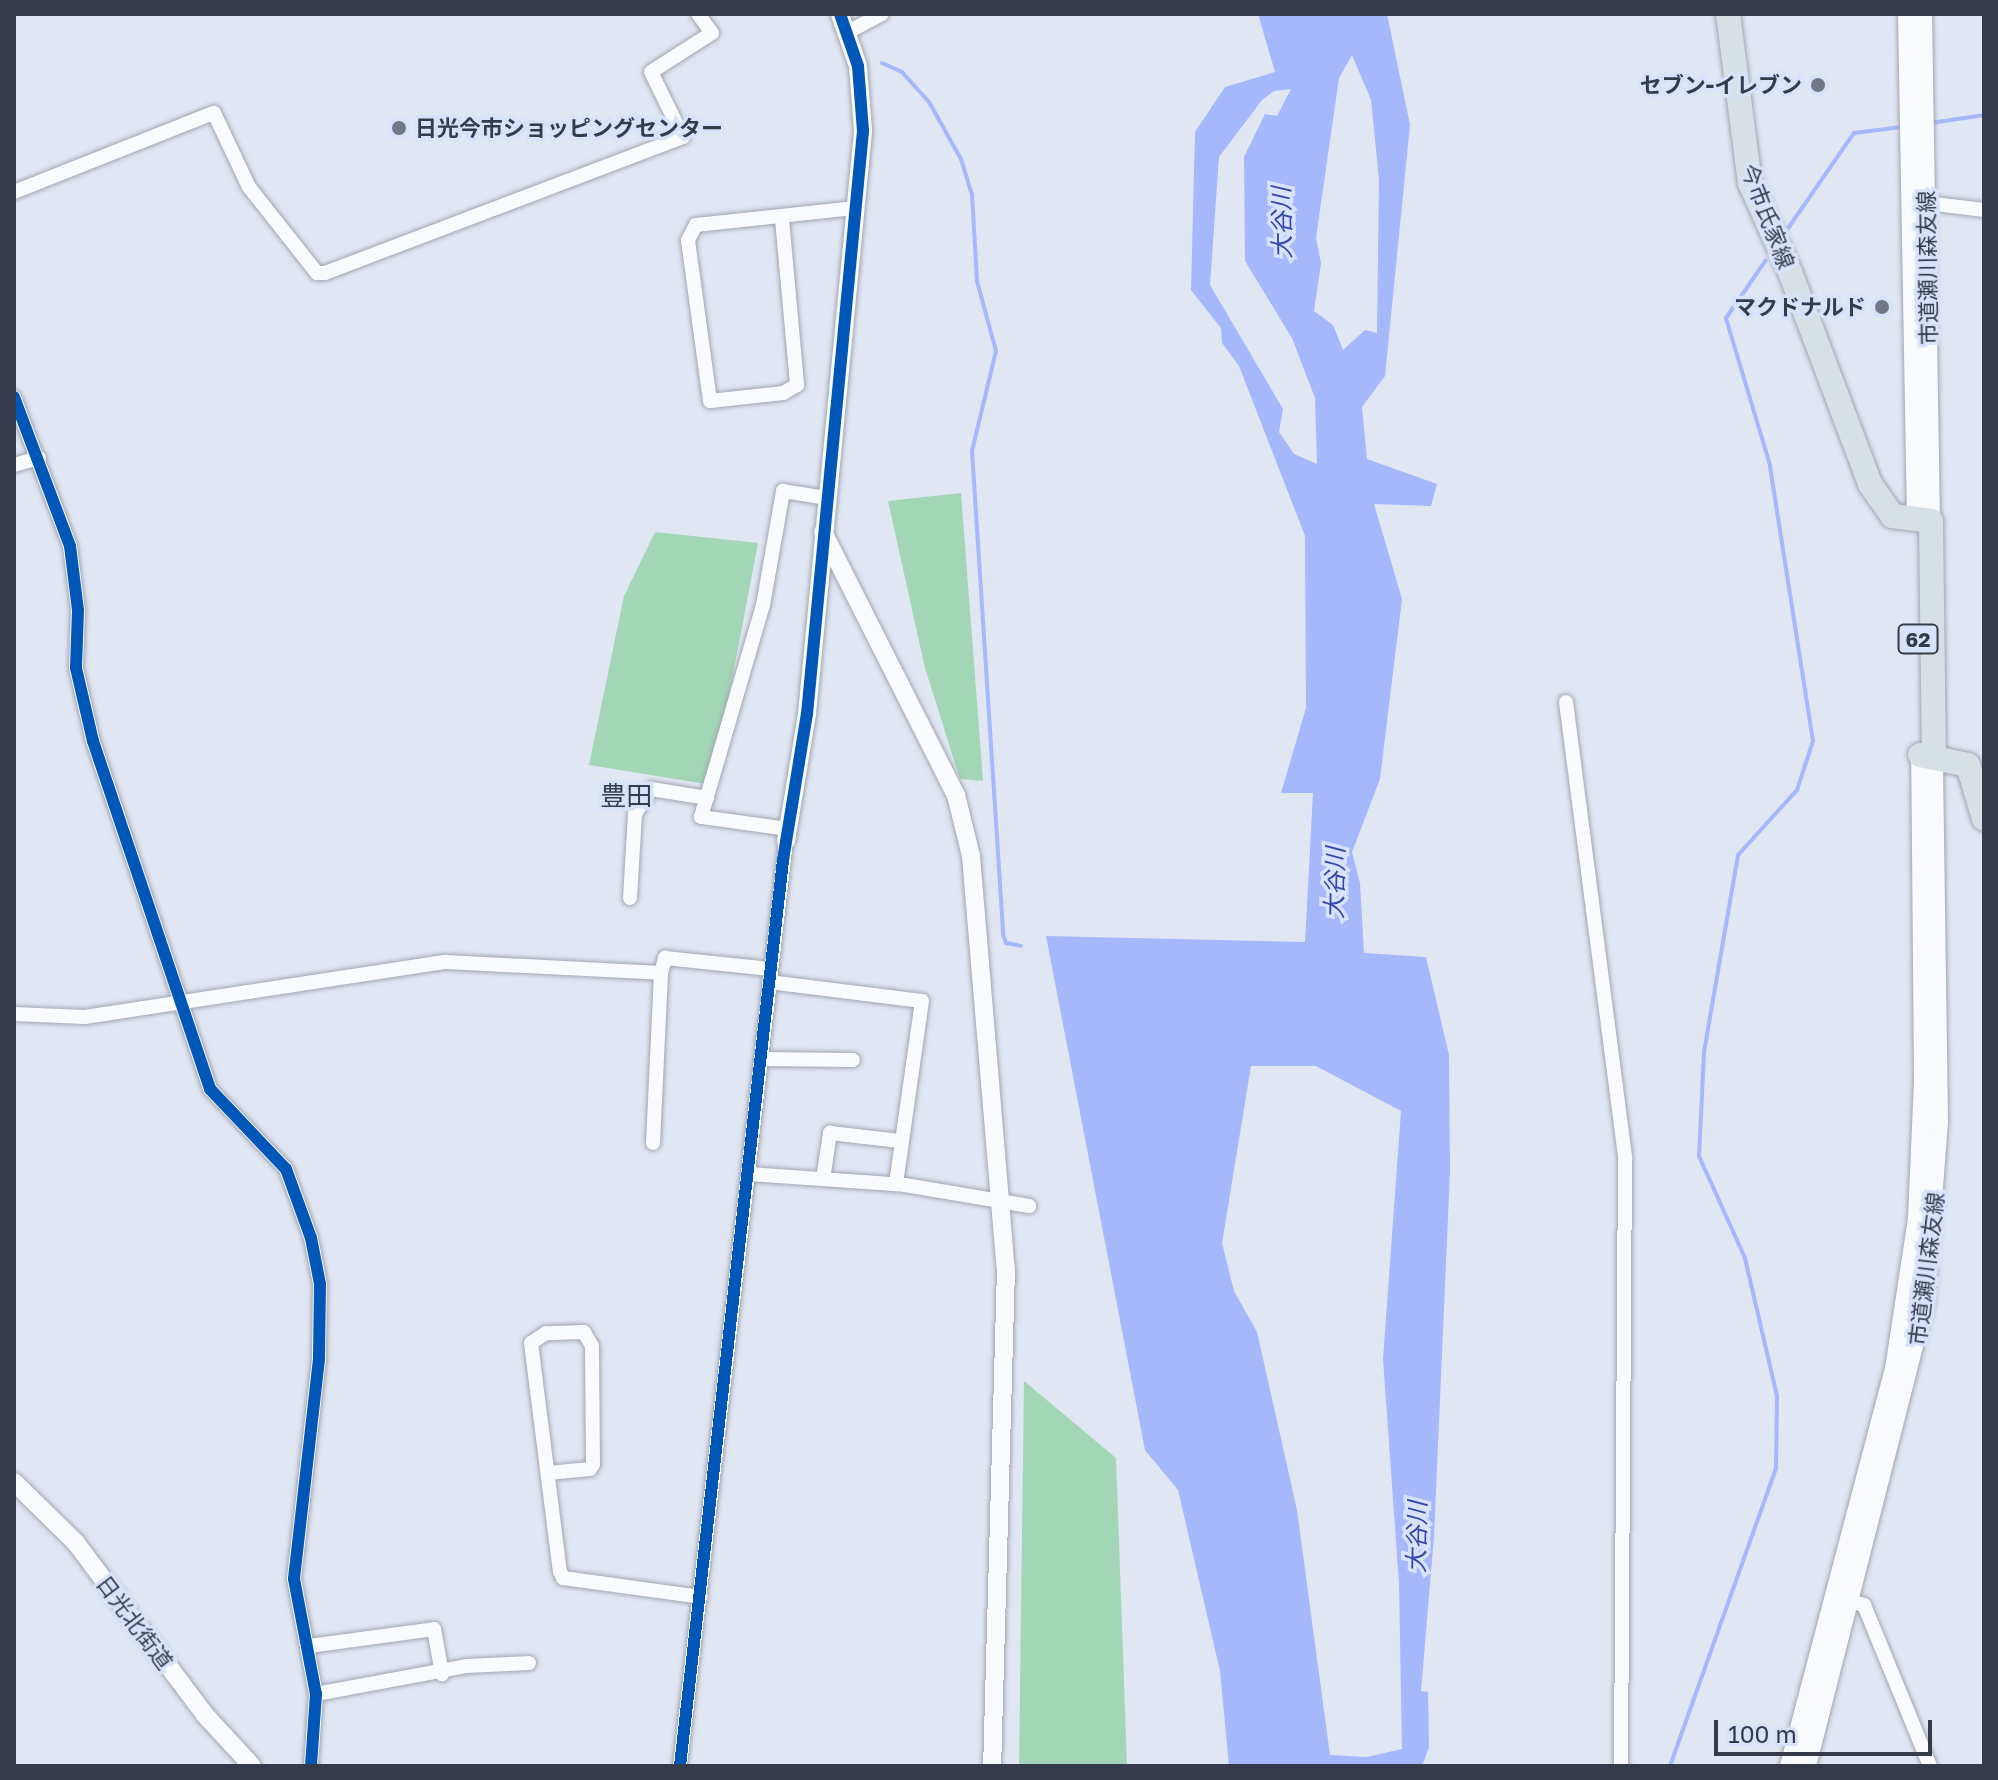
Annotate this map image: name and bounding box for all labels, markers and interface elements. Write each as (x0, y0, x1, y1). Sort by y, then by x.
place label: セブン-イレブン (1640, 72, 1802, 98)
marker: セブン-イレブン (1809, 76, 1827, 94)
place label: 日光今市ショッピングセンター (415, 115, 723, 141)
marker: 日光今市ショッピングセンター (390, 119, 408, 137)
street label: 今市氏家線 (1736, 160, 1800, 272)
water label: 大谷川 (1266, 187, 1296, 259)
street label: 市道瀬川森友線 (1912, 191, 1942, 345)
place label: マクドナルド (1734, 294, 1866, 320)
marker: マクドナルド (1873, 298, 1891, 316)
road number: 62 (1896, 623, 1940, 655)
district label: 豊田 (600, 780, 652, 812)
water label: 大谷川 (1319, 847, 1349, 919)
street label: 市道瀬川森友線 (1904, 1191, 1948, 1347)
water label: 大谷川 (1401, 1501, 1431, 1573)
street label: 日光北街道 (91, 1570, 179, 1674)
scale bar (1718, 1704, 1936, 1754)
text: 100 m (1728, 1719, 1797, 1748)

